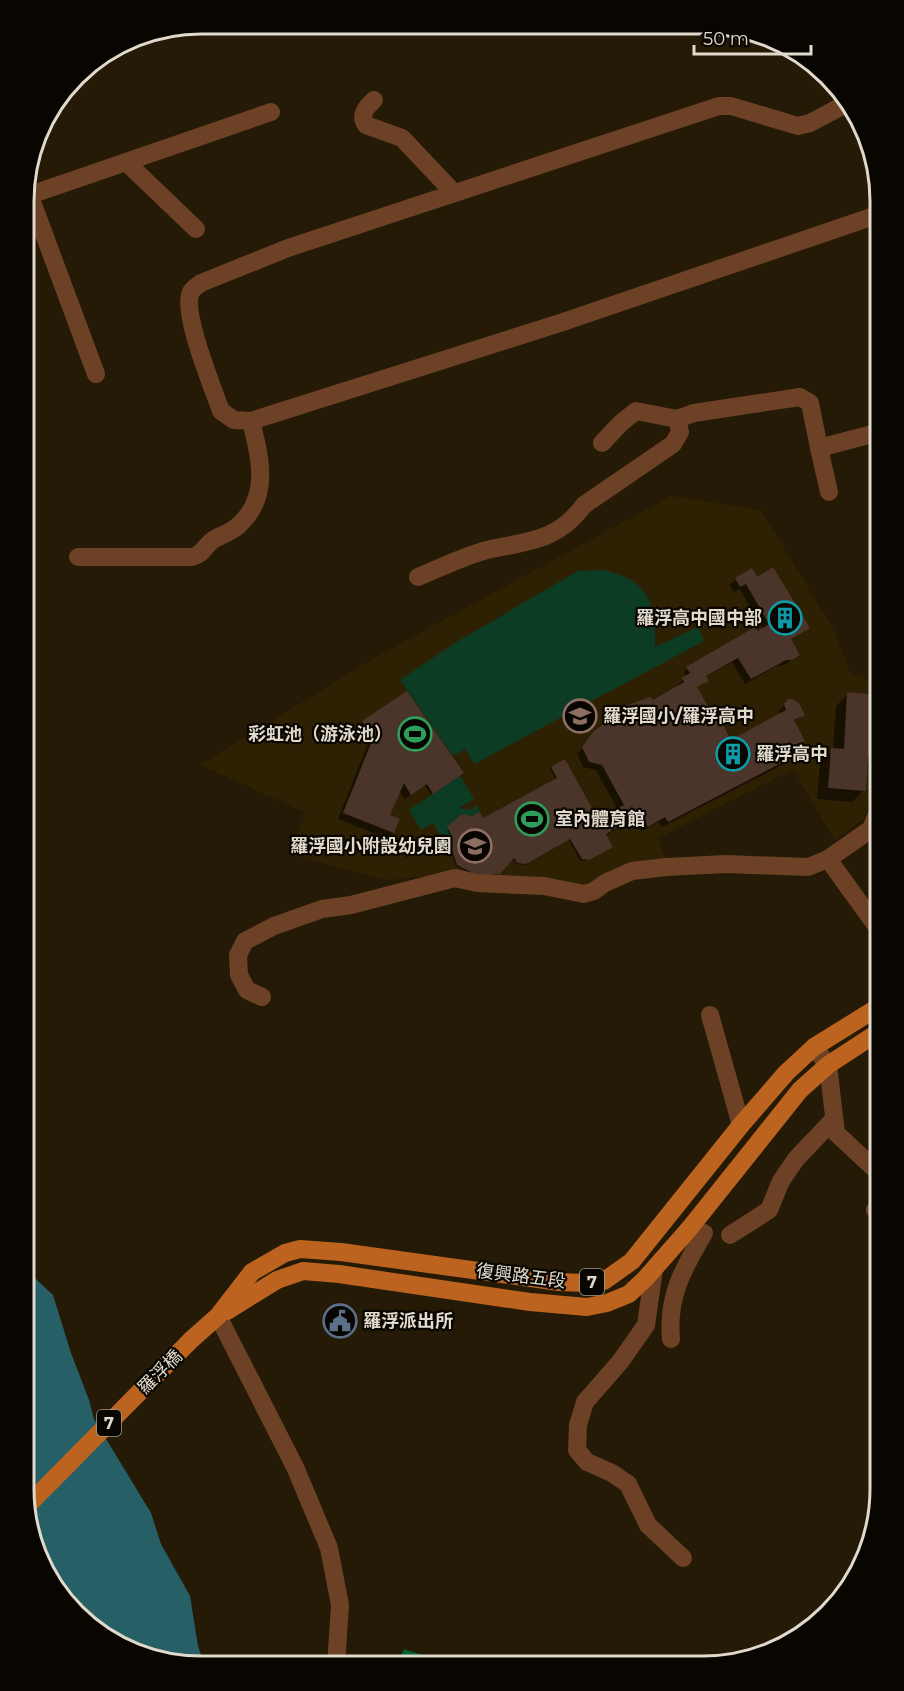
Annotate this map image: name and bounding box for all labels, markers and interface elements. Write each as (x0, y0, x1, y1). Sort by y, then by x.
scale bar (694, 18, 811, 56)
text: 50 m (703, 28, 749, 50)
building icon: 羅浮高中國中部 (767, 600, 803, 636)
place label: 羅浮高中國中部 (636, 607, 762, 629)
school or university icon: 羅浮國小/羅浮高中 (562, 698, 598, 734)
place label: 羅浮國小/羅浮高中 (603, 705, 754, 727)
sports icon: 彩虹池（游泳池） (397, 716, 433, 752)
place label: 彩虹池（游泳池） (248, 723, 392, 745)
building icon: 羅浮高中 (715, 736, 751, 772)
place label: 羅浮高中 (756, 743, 828, 765)
sports icon: 室內體育館 (514, 801, 550, 837)
place label: 室內體育館 (555, 808, 645, 830)
school or university icon: 羅浮國小附設幼兒園 (457, 828, 493, 864)
place label: 羅浮國小附設幼兒園 (290, 835, 452, 857)
street label: 復興路五段 (475, 1260, 567, 1292)
road number: 7 (580, 1269, 604, 1295)
public building icon: 羅浮派出所 (322, 1303, 358, 1339)
place label: 羅浮派出所 (363, 1310, 453, 1332)
street label: 羅浮橋 (133, 1345, 187, 1399)
road number: 7 (97, 1410, 121, 1436)

